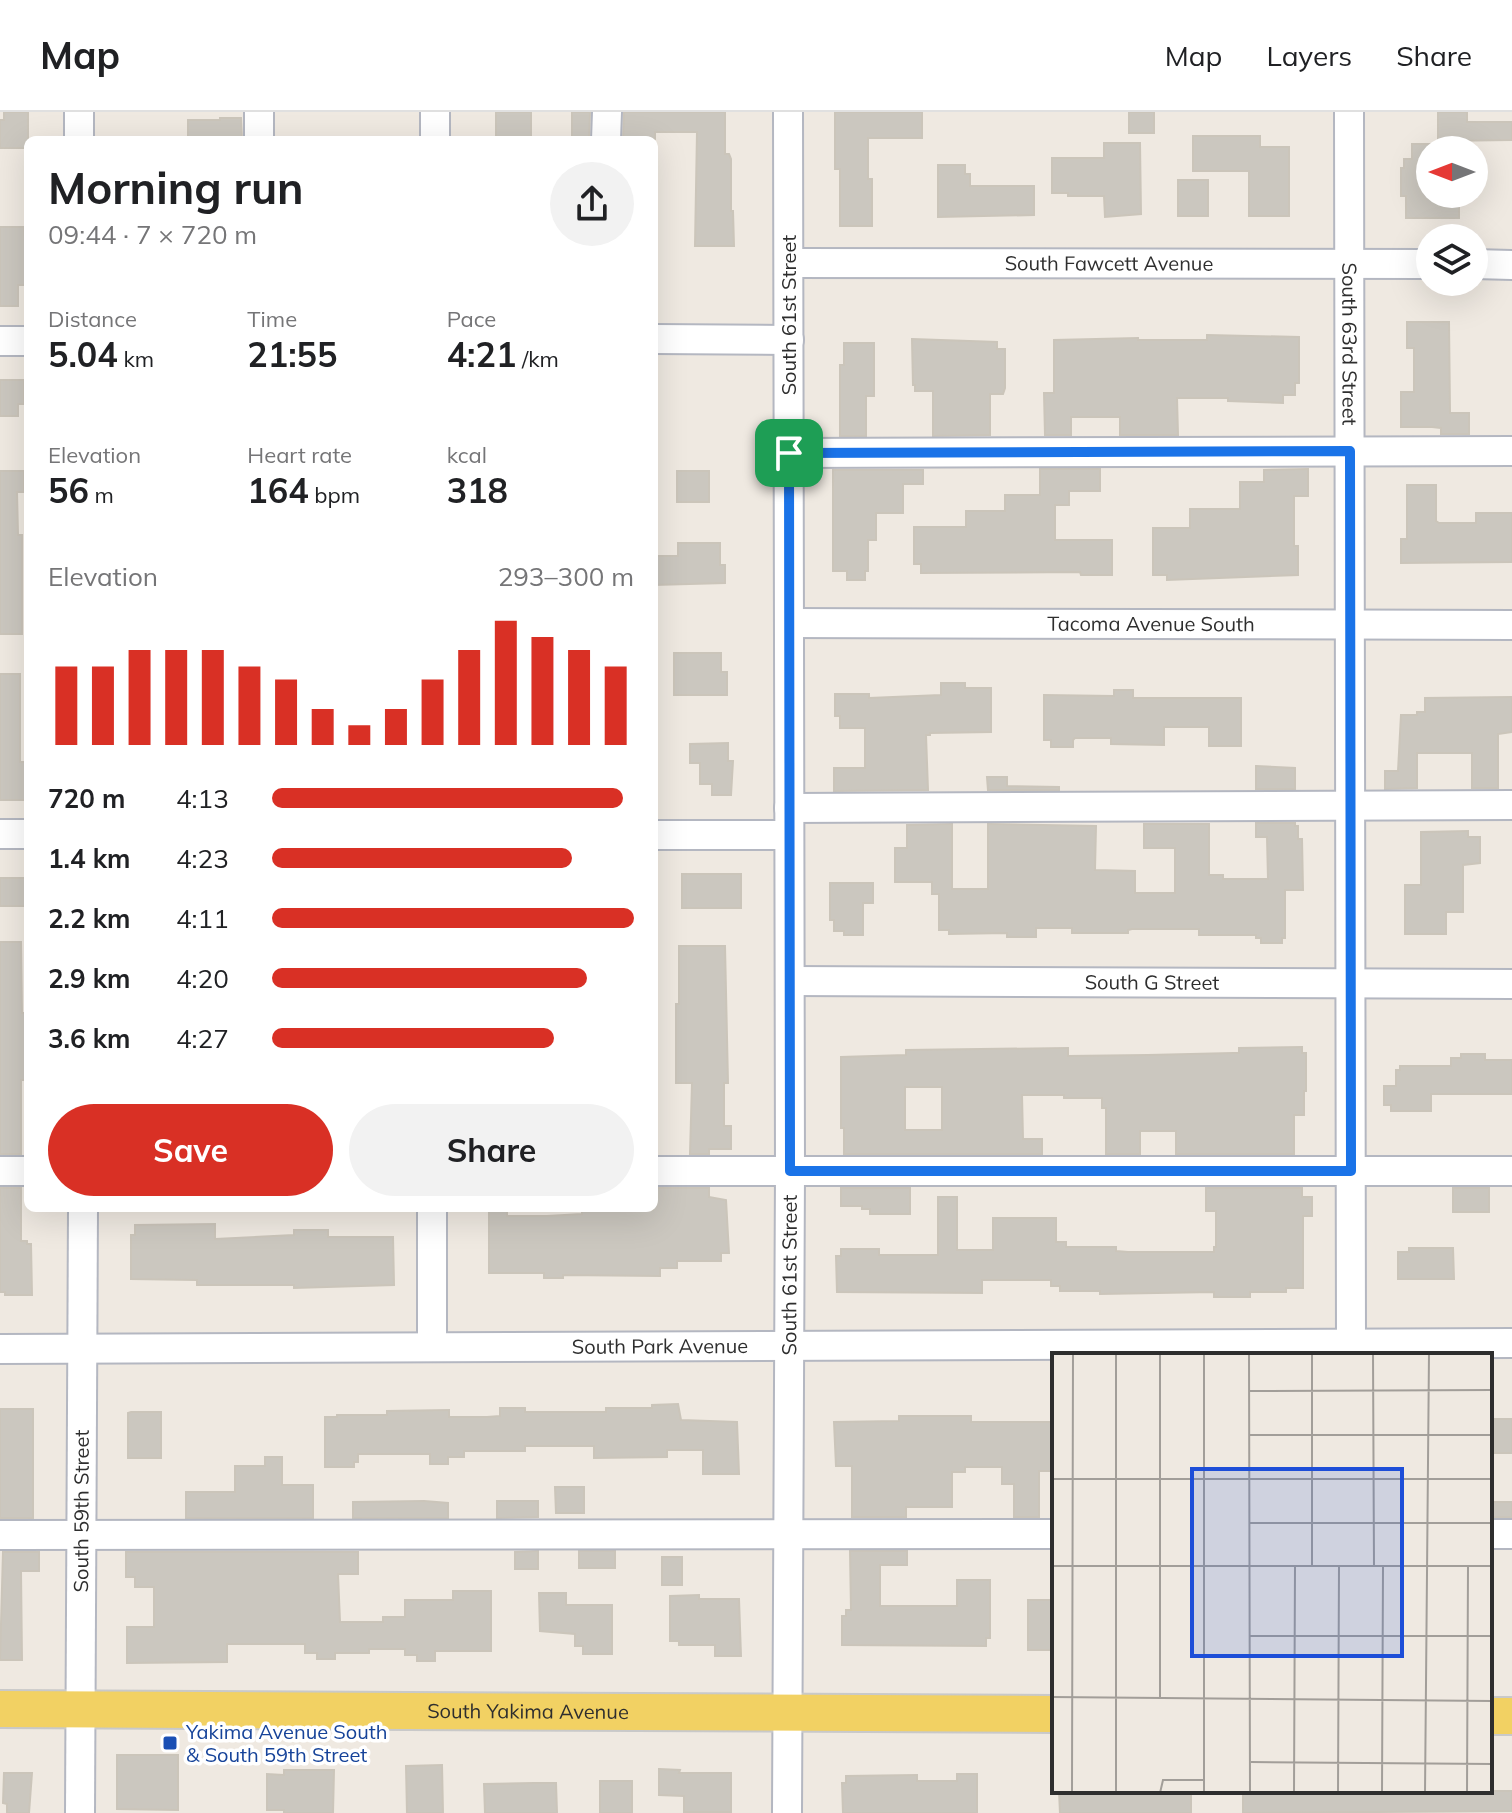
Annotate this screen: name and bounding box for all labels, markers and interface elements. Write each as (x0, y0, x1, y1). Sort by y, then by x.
text: Map (40, 31, 120, 79)
text: Map (1165, 38, 1222, 73)
text: Layers (1266, 38, 1352, 73)
text: Share (1396, 38, 1472, 73)
north arrow (1416, 136, 1488, 208)
map controls (1416, 136, 1488, 296)
text: Morning run (48, 160, 304, 215)
button: share (550, 162, 634, 246)
text: 09:44 · 7 × 720 m (48, 218, 257, 251)
button: layers (1416, 224, 1488, 296)
street label: South 61st Street (776, 235, 801, 395)
street label: South Fawcett Avenue (1005, 250, 1213, 276)
street label: South 63rd Street (1337, 262, 1363, 426)
text: Distance (48, 305, 137, 333)
text: Time (247, 305, 297, 333)
text: Pace (447, 305, 496, 333)
text: 5.04 (48, 333, 118, 376)
text: 21:55 (247, 333, 337, 376)
text: 4:21 (447, 333, 516, 376)
text: km (118, 345, 154, 373)
text: /km (516, 345, 559, 373)
pin (755, 419, 823, 487)
icon: arrive (767, 431, 811, 475)
text: Elevation (48, 441, 141, 469)
text: Heart rate (247, 441, 352, 469)
text: kcal (447, 441, 487, 469)
text: 56 (48, 469, 89, 512)
text: 164 (247, 469, 309, 512)
text: 318 (447, 469, 508, 512)
text: m (89, 481, 114, 509)
text: bpm (309, 481, 360, 509)
text: Elevation (48, 560, 158, 593)
text: 293–300 m (498, 560, 634, 593)
street label: Tacoma Avenue South (1047, 611, 1255, 636)
text: 720 m (48, 782, 125, 815)
text: 4:13 (176, 782, 229, 815)
text: 1.4 km (48, 842, 131, 875)
text: 4:23 (176, 842, 229, 875)
text: 2.2 km (48, 902, 131, 935)
text: 4:11 (176, 902, 229, 935)
text: 2.9 km (48, 962, 131, 995)
text: 4:20 (176, 962, 229, 995)
street label: South G Street (1085, 969, 1219, 995)
text: 3.6 km (48, 1022, 131, 1055)
text: 4:27 (176, 1022, 229, 1055)
button: Save (48, 1104, 333, 1196)
button: Share (349, 1104, 634, 1196)
street label: South 61st Street (776, 1195, 802, 1355)
street label: South Park Avenue (572, 1333, 748, 1359)
inset map (1052, 1353, 1492, 1793)
street label: South 59th Street (68, 1430, 94, 1592)
street label: South Yakima Avenue (427, 1698, 629, 1724)
place label: Yakima Avenue South & South 59th Street (185, 1719, 387, 1767)
marker: Yakima Avenue South & South 59th Street (161, 1734, 179, 1752)

